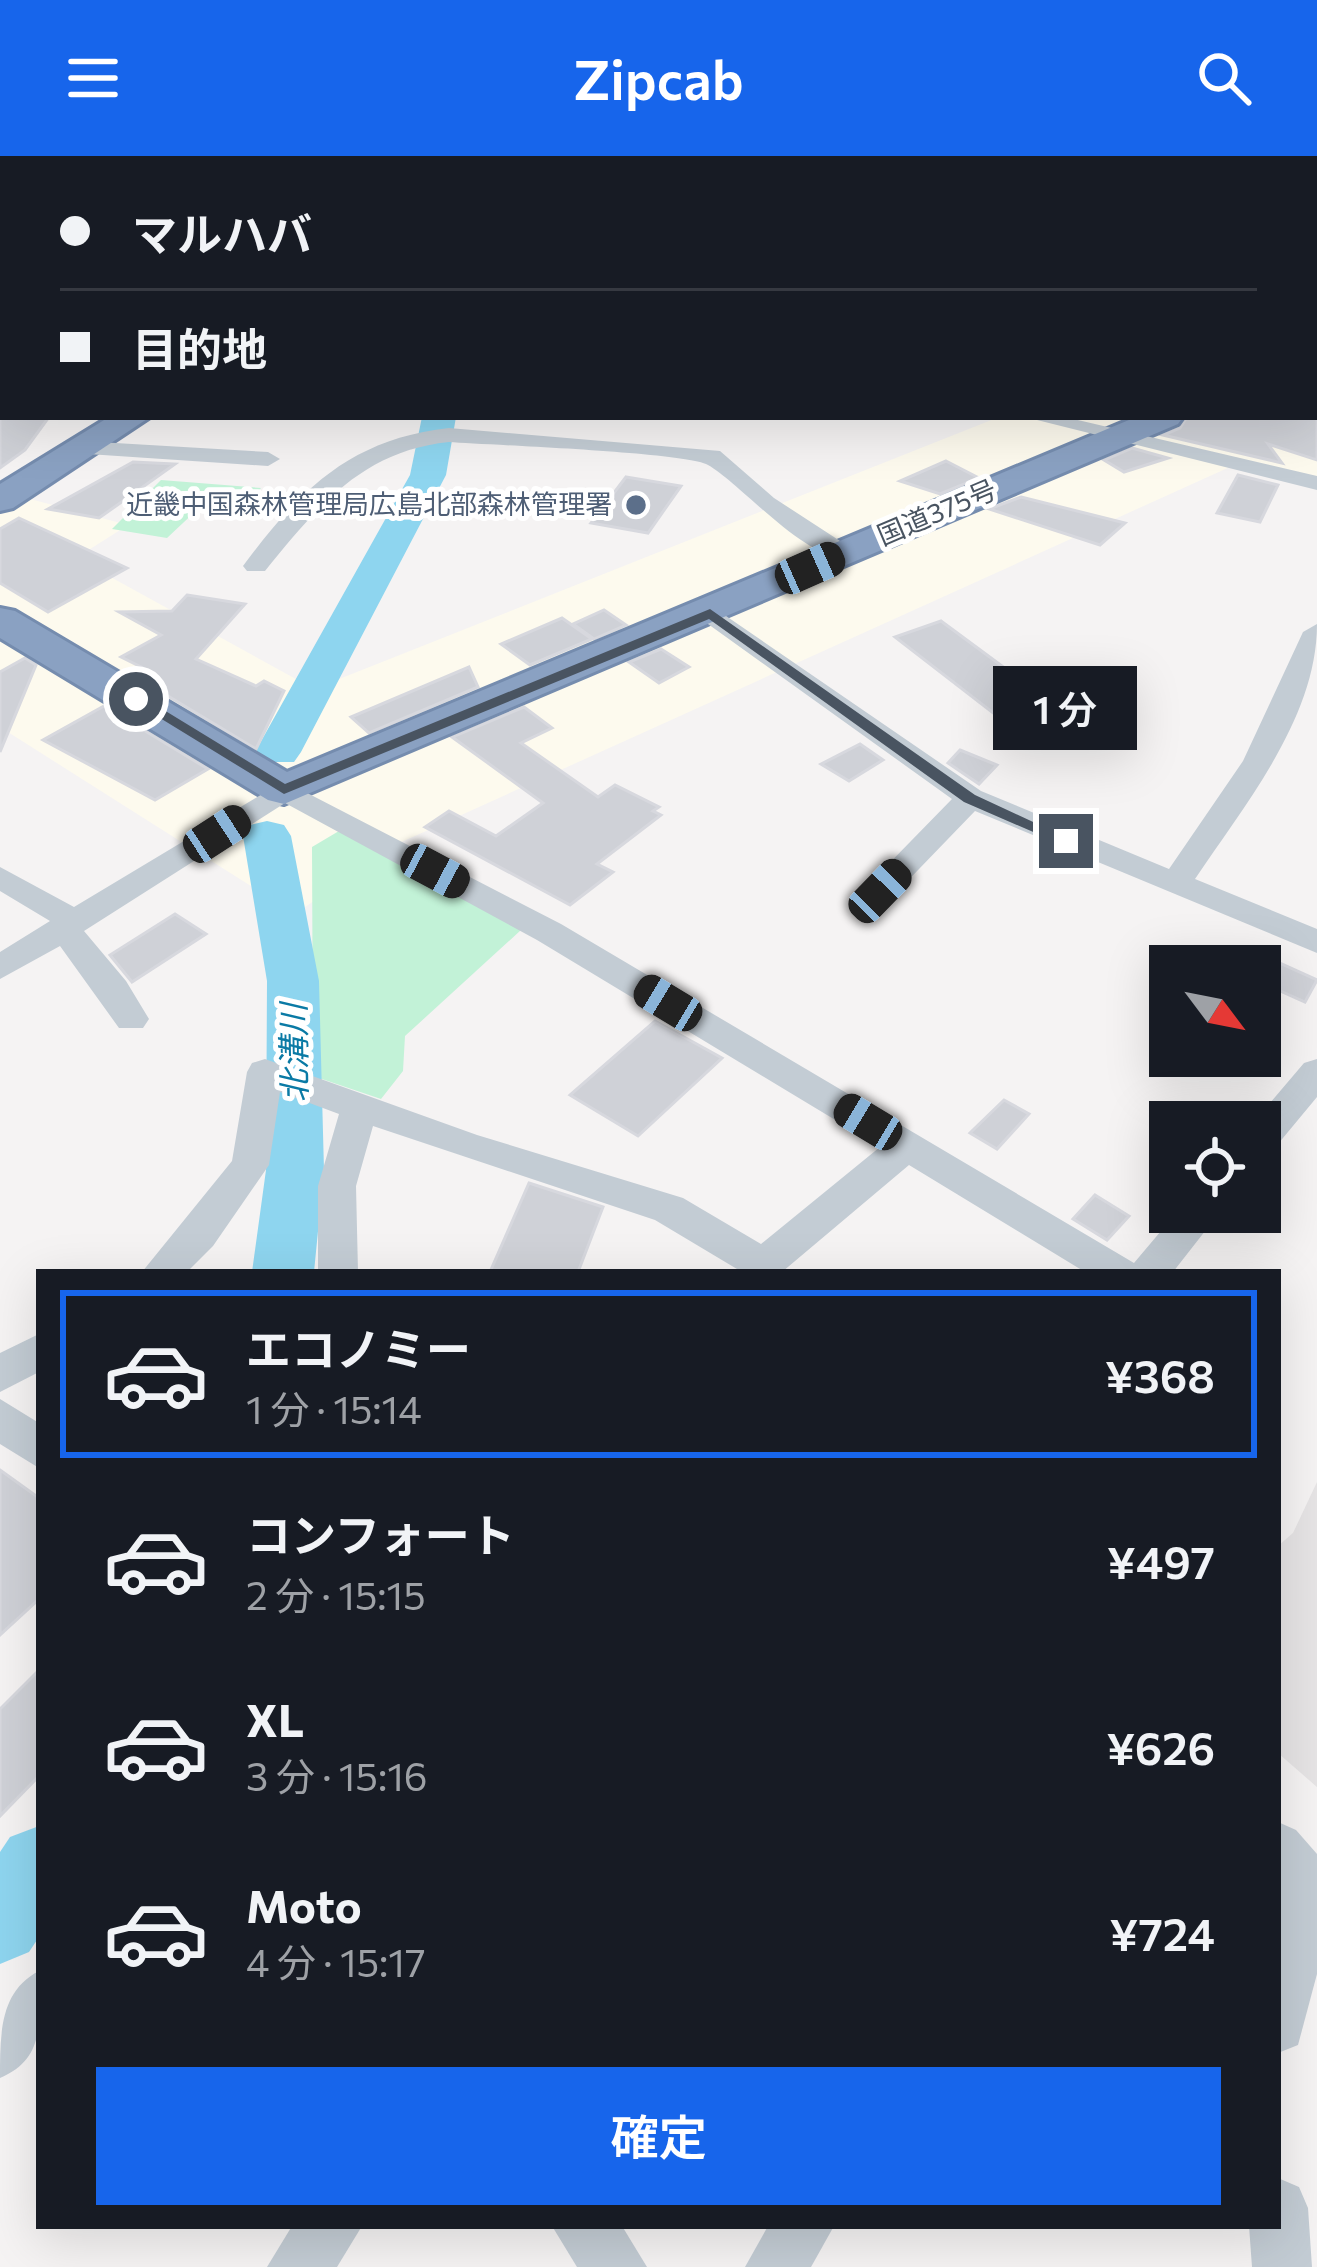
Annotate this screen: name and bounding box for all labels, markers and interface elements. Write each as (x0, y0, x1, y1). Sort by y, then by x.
icon: menu (60, 45, 126, 111)
text: Zipcab (573, 45, 744, 111)
icon: search (1191, 45, 1257, 111)
text: マルハバ (132, 205, 312, 260)
text: 目的地 (132, 320, 267, 375)
street label: 国道375号 (872, 472, 1001, 551)
place label: 近畿中国森林管理局広島北部森林管理署 (126, 487, 612, 520)
marker: 近畿中国森林管理局広島北部森林管理署 (623, 492, 649, 518)
car (770, 537, 850, 599)
callout: 1 分 (994, 667, 1138, 751)
route start (109, 672, 163, 726)
text: 1 分 (1033, 684, 1097, 732)
car (177, 799, 257, 869)
route end (1039, 814, 1093, 868)
car (395, 838, 475, 904)
car (842, 853, 918, 929)
north arrow (1149, 945, 1281, 1077)
map controls (1149, 945, 1281, 1233)
car (628, 969, 708, 1037)
water label: 北溝川 (271, 1000, 314, 1103)
car (828, 1088, 908, 1156)
button: locate (1149, 1101, 1281, 1233)
icon: car (102, 1320, 210, 1428)
text: エコノミー (246, 1320, 471, 1375)
text: ¥368 (1105, 1347, 1215, 1402)
text: 1 分 · 15:14 (246, 1384, 422, 1432)
icon: car (102, 1506, 210, 1614)
text: コンフォート (246, 1506, 515, 1561)
text: ¥497 (1107, 1533, 1215, 1588)
text: 2 分 · 15:15 (246, 1570, 426, 1618)
text: XL (246, 1691, 304, 1746)
icon: car (102, 1692, 210, 1800)
text: ¥626 (1106, 1719, 1215, 1774)
text: 3 分 · 15:16 (246, 1751, 428, 1799)
text: Moto (246, 1877, 362, 1932)
icon: car (102, 1878, 210, 1986)
text: ¥724 (1110, 1905, 1215, 1960)
text: 4 分 · 15:17 (246, 1937, 426, 1985)
button: 確定 (96, 2067, 1221, 2205)

